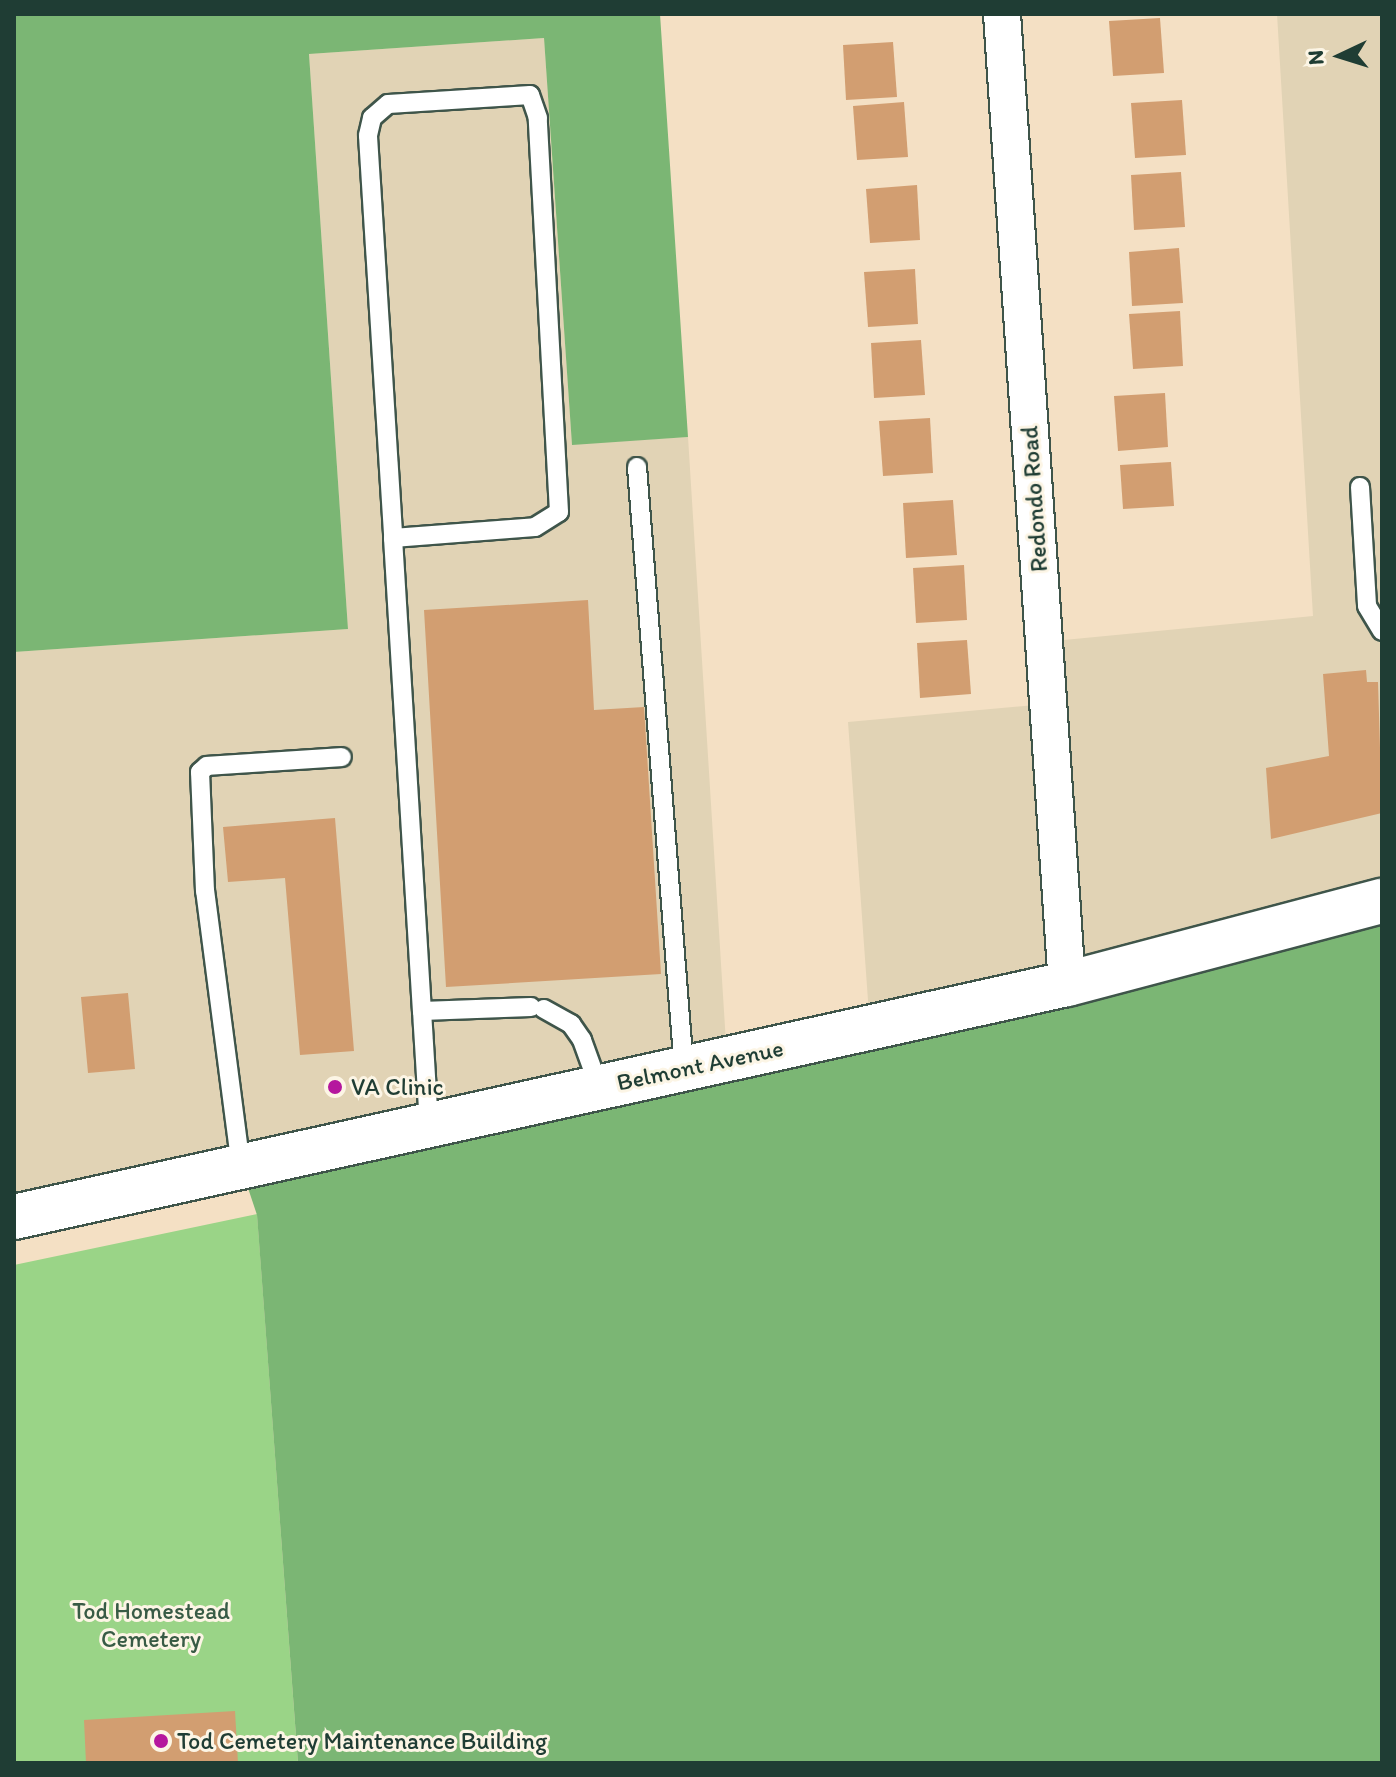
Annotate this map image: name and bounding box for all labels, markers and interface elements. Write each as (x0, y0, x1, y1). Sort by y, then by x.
north arrow (1300, 16, 1380, 96)
text: N (1302, 49, 1330, 66)
street label: Redondo Road (1015, 425, 1053, 573)
street label: Belmont Avenue (615, 1033, 785, 1097)
place label: VA Clinic (351, 1073, 444, 1101)
marker: VA Clinic (326, 1078, 344, 1096)
park label: Tod Homestead Cemetery (71, 1597, 231, 1653)
place label: Tod Cemetery Maintenance Building (177, 1727, 550, 1755)
marker: Tod Cemetery Maintenance Building (152, 1732, 170, 1750)

